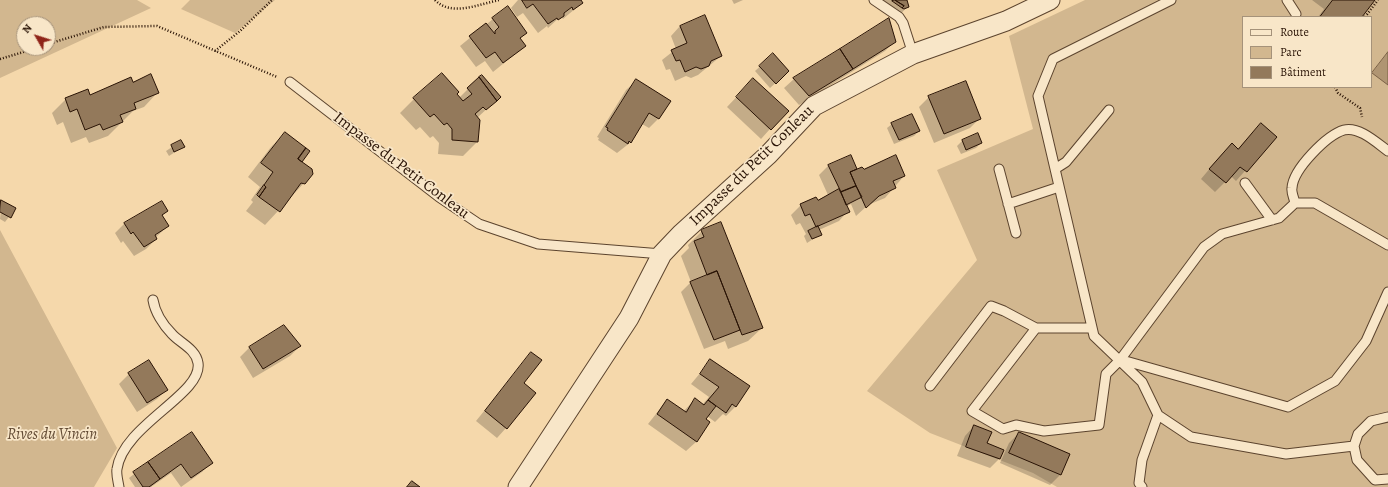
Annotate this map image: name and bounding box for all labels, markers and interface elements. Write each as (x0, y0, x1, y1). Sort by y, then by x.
north arrow (16, 16, 56, 56)
legend (1242, 16, 1372, 88)
text: N (19, 21, 35, 37)
text: Route (1280, 24, 1309, 40)
text: Parc (1280, 44, 1302, 60)
text: Bâtiment (1280, 64, 1326, 80)
street label: Impasse du Petit Conleau (686, 102, 818, 230)
street label: Impasse du Petit Conleau (329, 109, 473, 223)
park label: Rives du Vincin (7, 425, 97, 445)

